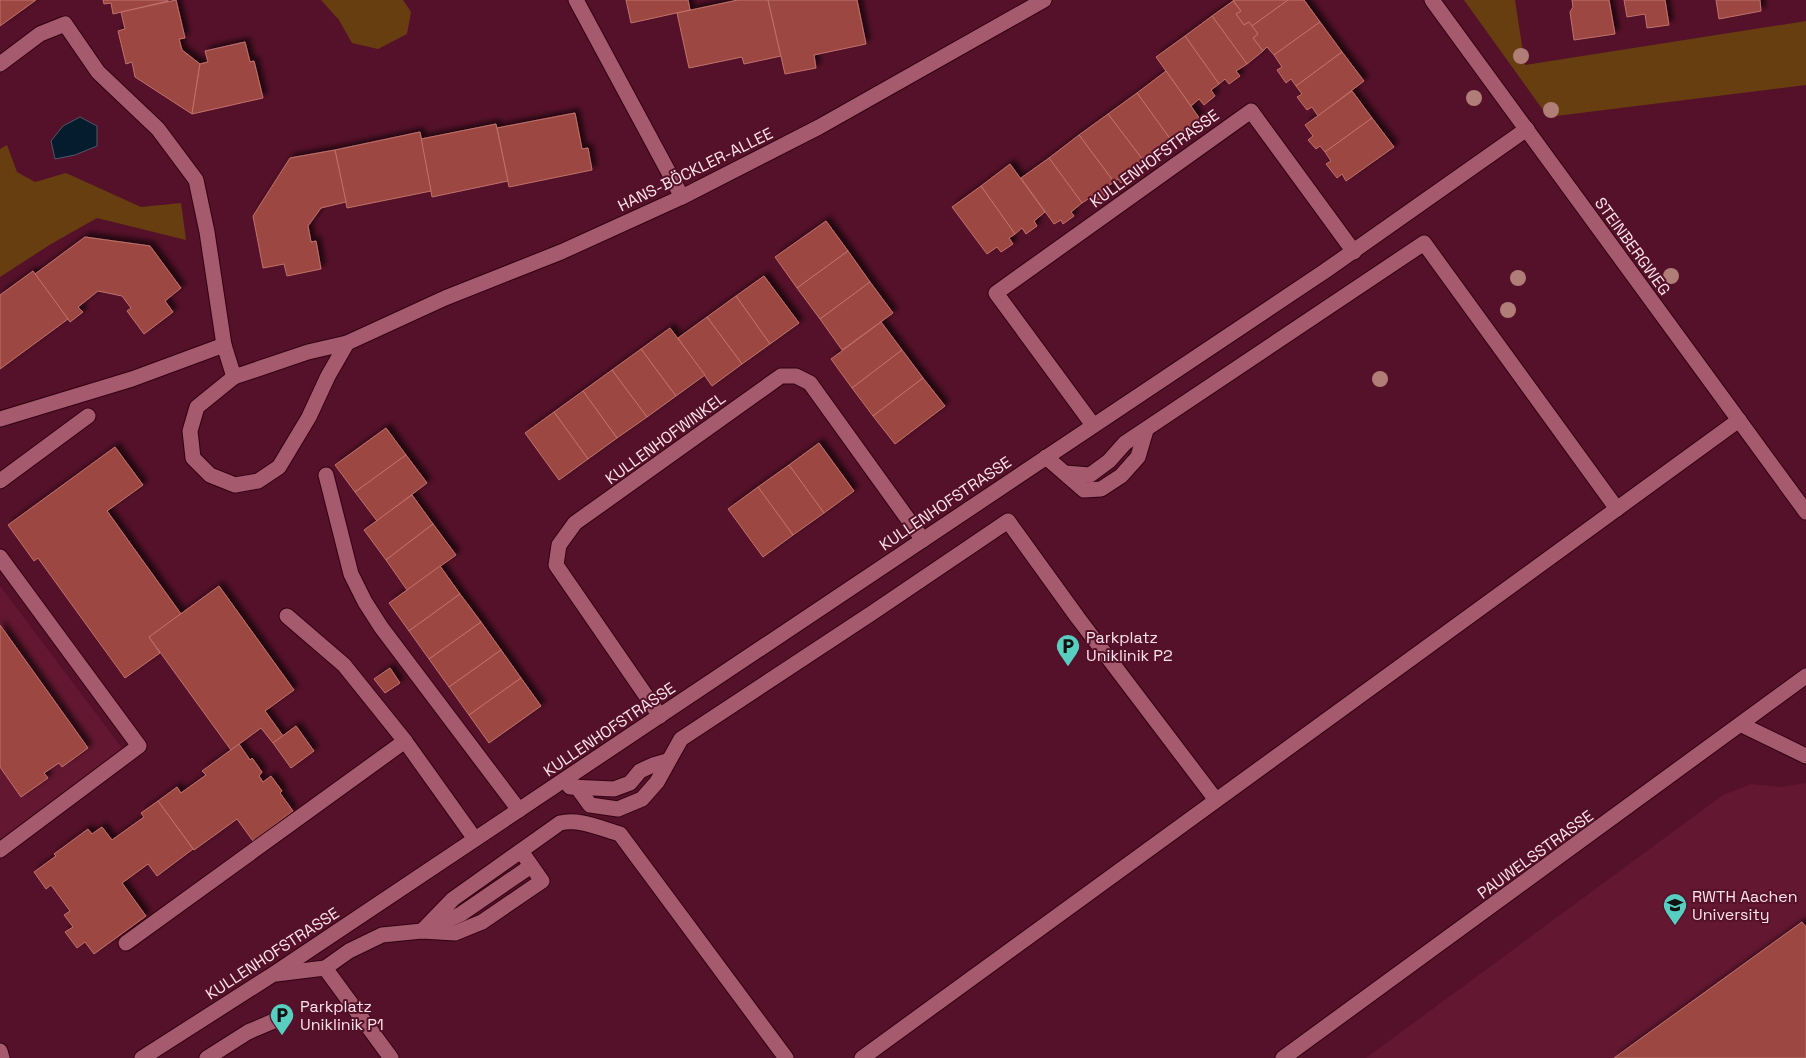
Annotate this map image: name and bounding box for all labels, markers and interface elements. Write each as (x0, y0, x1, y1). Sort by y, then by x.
street label: KULLENHOFSTRASSE (1085, 104, 1223, 212)
street label: HANS-BÖCKLER-ALLEE (614, 123, 776, 216)
street label: STEINBERGWEG (1590, 193, 1675, 299)
street label: KULLENHOFWINKEL (601, 388, 730, 489)
street label: KULLENHOFSTRASSE (875, 451, 1015, 555)
place label: Parkplatz Uniklinik P2 (1086, 627, 1173, 666)
parking icon: Parkplatz Uniklinik P2 (1055, 633, 1081, 667)
street label: KULLENHOFSTRASSE (539, 677, 679, 781)
street label: PAUWELSSTRASSE (1473, 805, 1597, 904)
place label: RWTH Aachen University (1692, 886, 1798, 925)
school or university icon: RWTH Aachen University (1662, 892, 1688, 926)
street label: KULLENHOFSTRASSE (202, 902, 343, 1004)
place label: Parkplatz Uniklinik P1 (300, 996, 384, 1035)
parking icon: Parkplatz Uniklinik P1 (269, 1002, 295, 1036)

